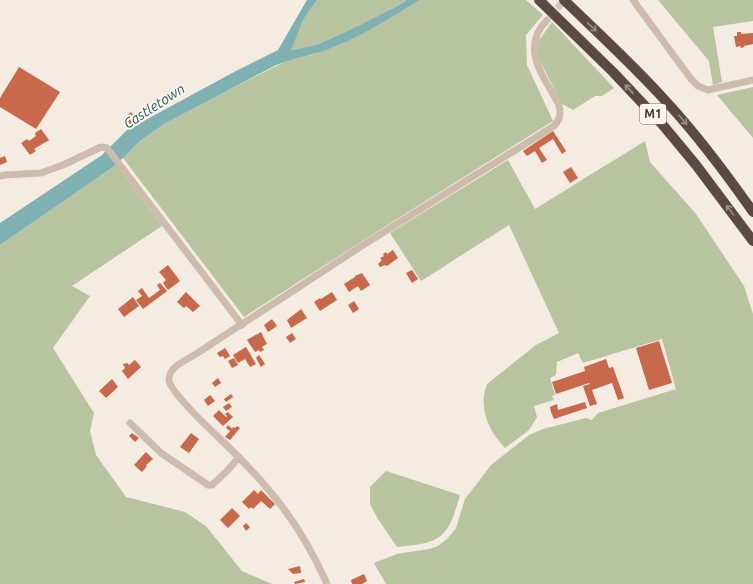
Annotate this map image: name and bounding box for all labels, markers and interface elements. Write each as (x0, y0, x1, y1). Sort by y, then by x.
one-way arrow (587, 22, 597, 32)
water label: Castletown (120, 80, 188, 132)
one-way arrow (625, 84, 634, 94)
road number: M1 (640, 104, 666, 124)
one-way arrow (678, 115, 687, 126)
one-way arrow (726, 205, 734, 216)

